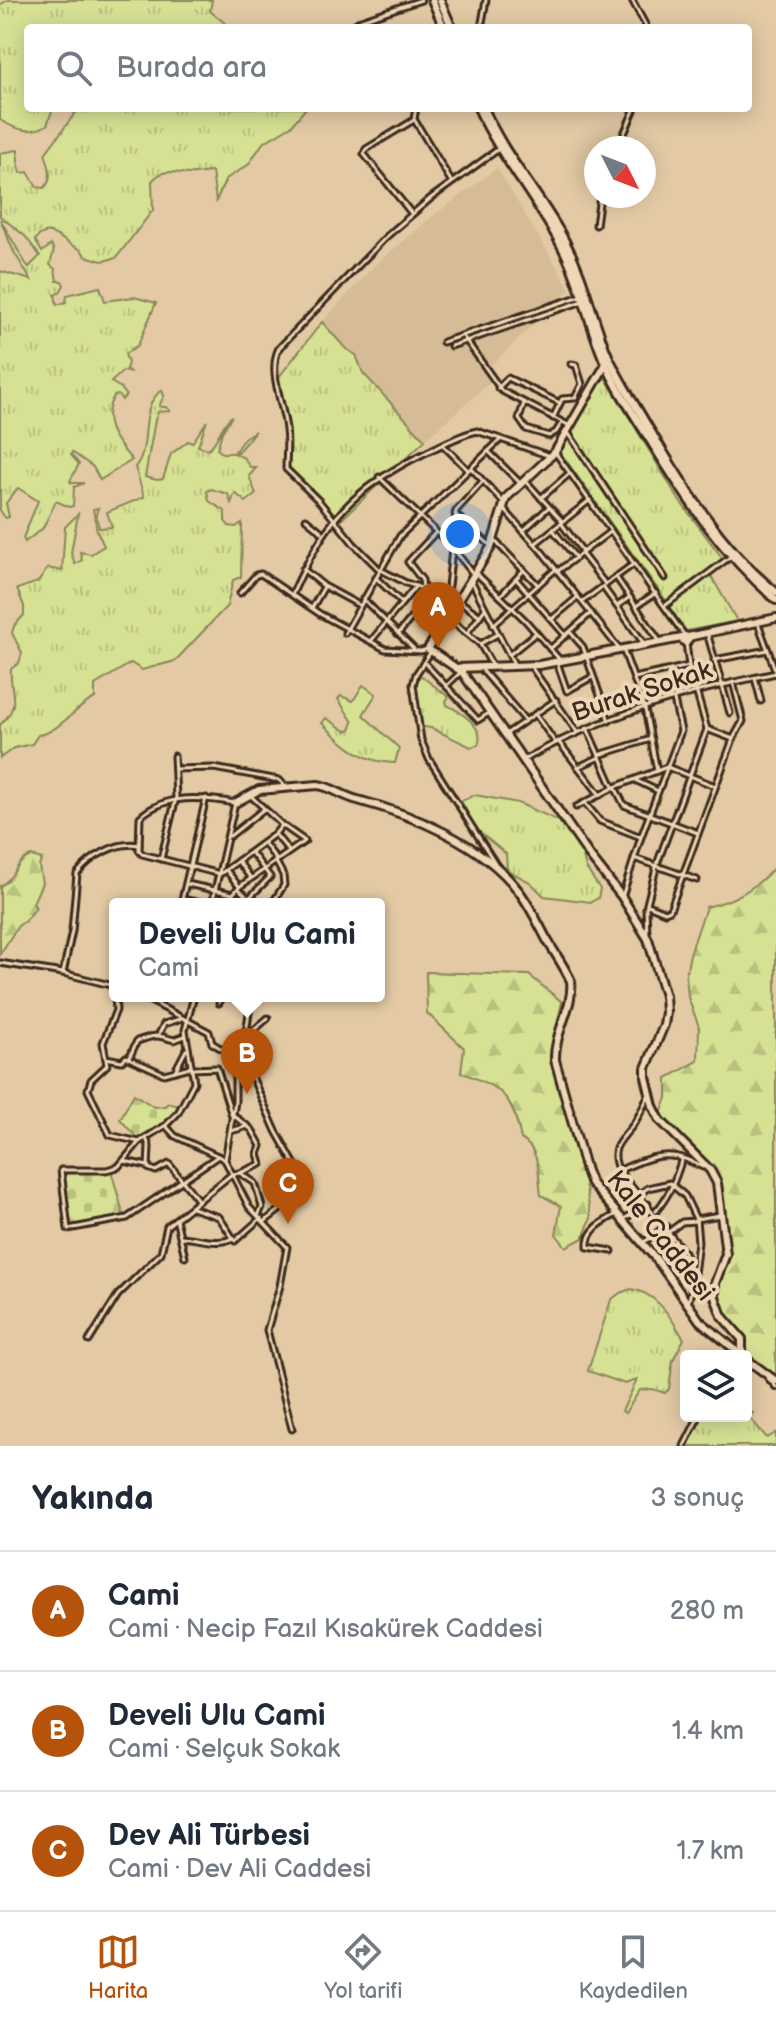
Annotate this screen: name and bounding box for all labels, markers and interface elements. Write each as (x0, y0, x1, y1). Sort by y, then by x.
search box (24, 24, 752, 112)
icon: search (52, 46, 96, 90)
text: Burada ara (116, 50, 267, 86)
north arrow (584, 136, 656, 208)
your location (440, 514, 480, 554)
pin: A (412, 582, 464, 648)
street label: Burak Sokak (568, 655, 716, 729)
popup (109, 898, 385, 1002)
text: Develi Ulu Cami (138, 917, 356, 953)
text: Cami (138, 953, 199, 984)
pin: B (221, 1028, 273, 1094)
pin: C (262, 1158, 314, 1224)
street label: Kale Caddesi (600, 1165, 720, 1307)
map controls (680, 1350, 752, 1422)
button: layers (680, 1350, 752, 1422)
text: Yakında (32, 1478, 154, 1519)
text: 3 sonuç (651, 1483, 744, 1514)
text: Cami (108, 1578, 180, 1614)
text: A (50, 1596, 66, 1627)
text: 280 m (670, 1596, 744, 1627)
text: Cami · Necip Fazıl Kısakürek Caddesi (108, 1614, 543, 1645)
text: Develi Ulu Cami (108, 1698, 325, 1734)
text: B (49, 1716, 67, 1747)
text: 1.4 km (672, 1716, 744, 1747)
text: Cami · Selçuk Sokak (108, 1734, 340, 1765)
text: Dev Ali Türbesi (108, 1818, 310, 1854)
text: C (49, 1836, 67, 1867)
text: 1.7 km (676, 1836, 744, 1867)
text: Cami · Dev Ali Caddesi (108, 1854, 372, 1885)
tab: Harita (88, 1930, 148, 2005)
tab: Yol tarifi (324, 1930, 402, 2005)
tab: Kaydedilen (578, 1930, 688, 2005)

